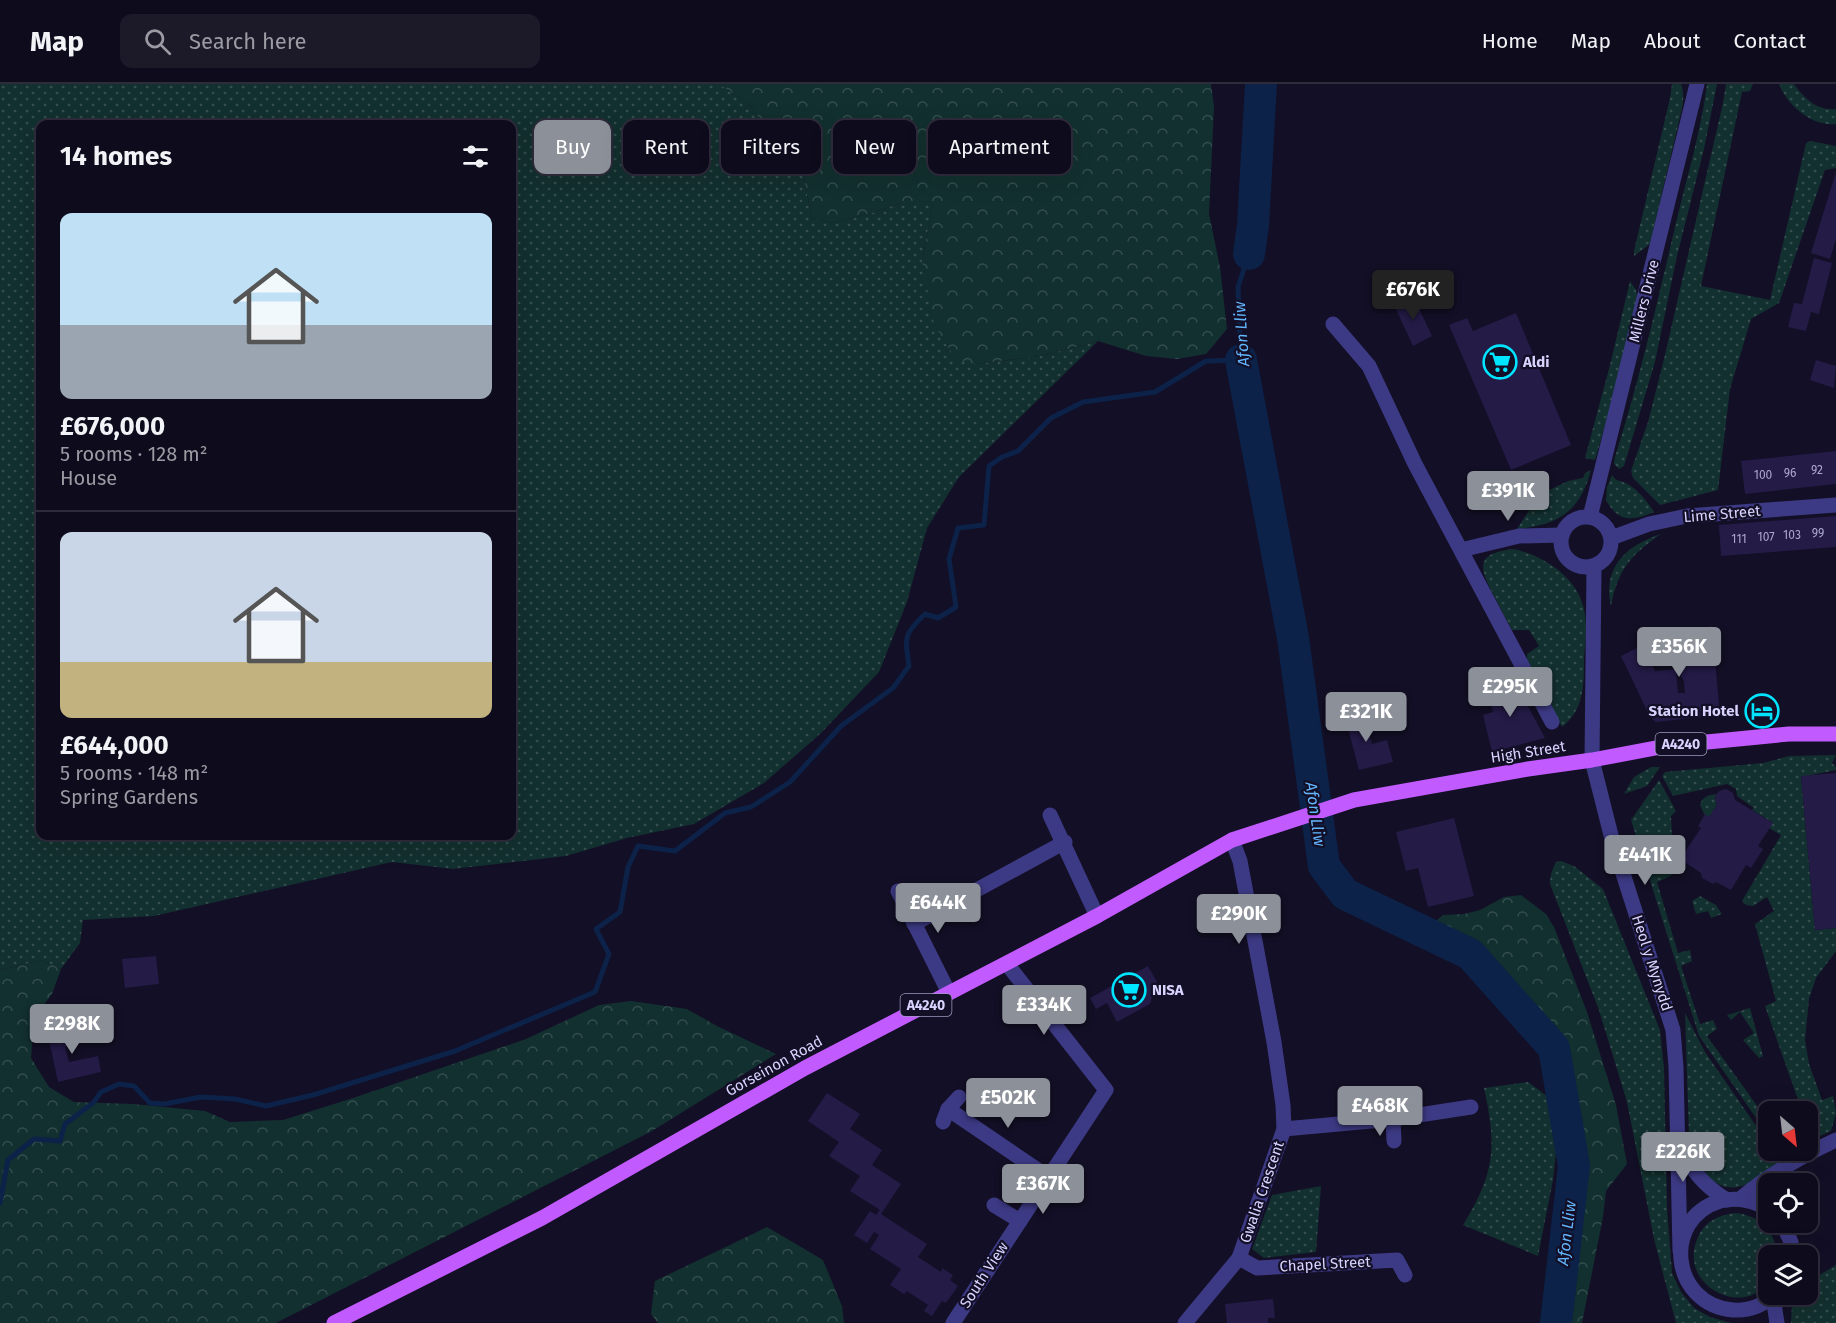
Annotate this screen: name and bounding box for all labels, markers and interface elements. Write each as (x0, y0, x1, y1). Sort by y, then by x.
search box (120, 14, 540, 68)
text: Map (30, 25, 84, 58)
icon: search (141, 25, 174, 58)
text: Search here (189, 28, 307, 55)
text: Home (1482, 28, 1538, 54)
text: Map (1571, 28, 1611, 54)
text: About (1644, 28, 1701, 54)
text: Contact (1734, 28, 1806, 54)
chip: Buy (534, 120, 611, 174)
chip: Rent (623, 120, 709, 174)
chip: Filters (721, 120, 821, 174)
chip: New (833, 120, 916, 174)
chip: Apartment (928, 120, 1071, 174)
icon: filters (459, 140, 492, 173)
text: 14 homes (60, 141, 172, 172)
icon: home (222, 252, 330, 360)
street label: Millers Drive (1625, 258, 1663, 344)
pin: £676K (1371, 270, 1455, 321)
text: £676K (1386, 277, 1440, 301)
water label: Afon Lliw (1230, 300, 1253, 368)
supermarket icon: Aldi (1482, 344, 1518, 380)
place label: Aldi (1522, 353, 1549, 371)
text: £676,000 (60, 411, 165, 442)
text: 5 rooms · 128 m² (60, 442, 208, 466)
house number: 92 (1811, 463, 1823, 477)
text: House (60, 466, 117, 490)
house number: 96 (1784, 466, 1796, 480)
house number: 100 (1754, 468, 1773, 482)
pin: £391K (1466, 471, 1550, 522)
text: £391K (1481, 478, 1535, 502)
street label: Lime Street (1683, 502, 1762, 526)
house number: 99 (1812, 526, 1824, 540)
house number: 103 (1783, 528, 1801, 542)
house number: 107 (1758, 530, 1774, 544)
house number: 111 (1731, 532, 1747, 546)
icon: home (222, 571, 330, 679)
pin: £356K (1637, 627, 1721, 678)
text: £356K (1651, 634, 1707, 658)
pin: £295K (1468, 667, 1552, 718)
text: £295K (1482, 674, 1538, 698)
pin: £321K (1324, 692, 1408, 743)
hotel icon: Station Hotel (1744, 693, 1780, 729)
text: £321K (1340, 699, 1392, 723)
place label: Station Hotel (1649, 702, 1740, 720)
text: £644,000 (60, 730, 169, 761)
road number: A4240 (1656, 733, 1706, 755)
street label: High Street (1489, 737, 1567, 767)
text: 5 rooms · 148 m² (60, 761, 208, 785)
water label: Afon Lliw (1301, 780, 1330, 848)
text: Spring Gardens (60, 785, 198, 809)
pin: £441K (1603, 835, 1687, 886)
text: £441K (1618, 842, 1672, 866)
pin: £644K (896, 883, 980, 934)
text: £644K (910, 890, 966, 914)
pin: £290K (1197, 894, 1281, 945)
text: £290K (1211, 901, 1267, 925)
street label: Heol y Mynydd (1628, 913, 1676, 1013)
supermarket icon: NISA (1111, 972, 1147, 1008)
place label: NISA (1152, 981, 1185, 999)
pin: £334K (1002, 985, 1086, 1036)
text: £334K (1016, 992, 1072, 1016)
road number: A4240 (900, 994, 952, 1016)
pin: £298K (30, 1004, 114, 1055)
text: £298K (44, 1011, 100, 1035)
street label: Gorseinon Road (722, 1032, 826, 1100)
pin: £502K (966, 1078, 1050, 1129)
text: £502K (980, 1085, 1036, 1109)
pin: £468K (1338, 1086, 1422, 1137)
text: £468K (1352, 1093, 1409, 1117)
north arrow (1758, 1101, 1818, 1161)
map controls (1758, 1101, 1818, 1305)
pin: £226K (1641, 1132, 1725, 1183)
street label: Gwalia Crescent (1236, 1138, 1288, 1245)
text: £226K (1655, 1139, 1711, 1163)
pin: £367K (1001, 1164, 1085, 1215)
text: £367K (1016, 1171, 1070, 1195)
button: locate (1758, 1173, 1818, 1233)
water label: Afon Lliw (1553, 1199, 1580, 1267)
street label: South View (956, 1238, 1012, 1312)
button: layers (1758, 1245, 1818, 1305)
street label: Chapel Street (1279, 1253, 1372, 1275)

